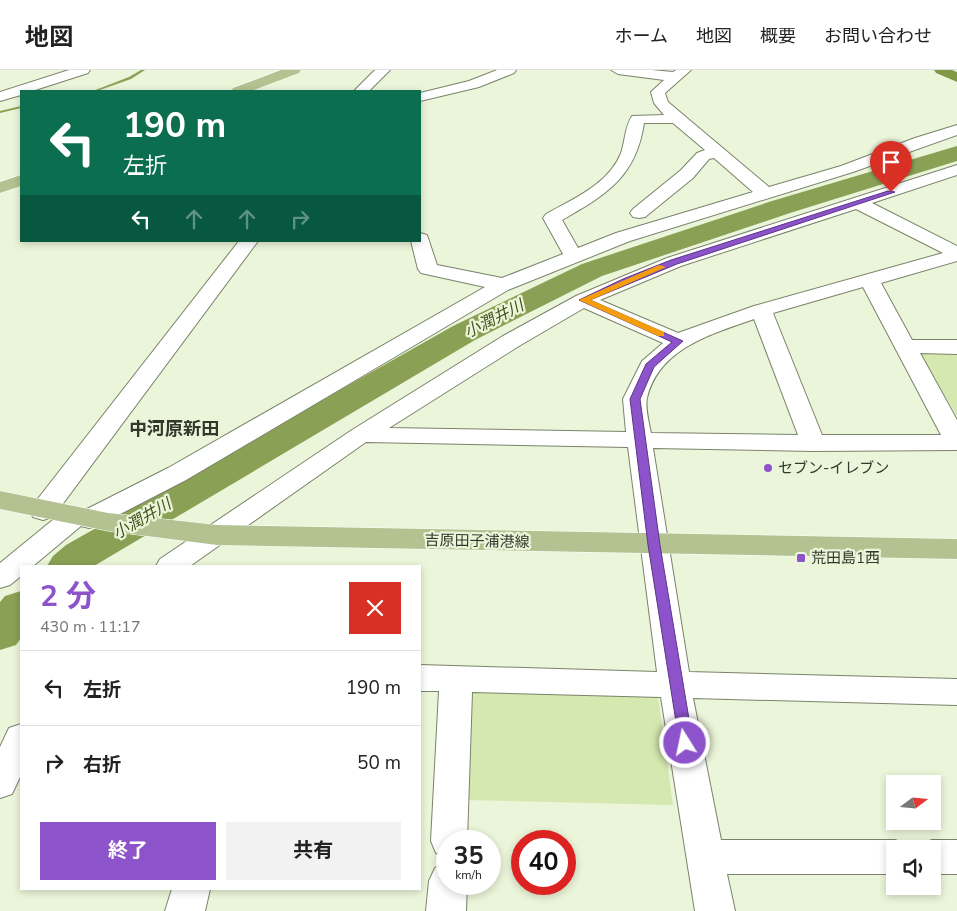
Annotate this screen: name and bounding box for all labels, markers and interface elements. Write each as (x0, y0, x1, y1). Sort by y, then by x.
text: 地図 (25, 21, 73, 53)
text: ホーム (615, 24, 668, 48)
text: 地図 (696, 24, 732, 48)
text: 概要 (760, 24, 796, 48)
text: お問い合わせ (824, 24, 932, 48)
text: 190 m (123, 102, 226, 149)
icon: left (40, 110, 105, 175)
pin (870, 141, 912, 192)
icon: arrive (877, 148, 905, 176)
text: 左折 (123, 151, 167, 181)
icon: left (127, 205, 155, 233)
icon: ahead (180, 205, 208, 233)
icon: ahead (233, 205, 261, 233)
icon: right (286, 205, 314, 233)
water label: 小潤井川 (460, 294, 529, 343)
district label: 中河原新田 (129, 417, 219, 441)
place label: セブン-イレブン (778, 458, 889, 478)
marker: セブン-イレブン (762, 462, 774, 474)
water label: 小潤井川 (109, 492, 177, 545)
street label: 吉原田子浦港線 (424, 530, 530, 552)
place label: 荒田島1西 (811, 548, 880, 568)
marker: 荒田島1西 (795, 552, 807, 564)
text: 2 分 (40, 576, 96, 617)
button: close (349, 582, 401, 634)
text: 430 m · 11:17 (40, 616, 141, 638)
icon: left (40, 674, 68, 702)
text: 190 m (346, 675, 401, 701)
text: 左折 (83, 677, 121, 703)
position arrow (658, 716, 710, 768)
icon: right (40, 749, 68, 777)
text: 50 m (357, 750, 401, 776)
text: 右折 (83, 752, 121, 778)
north arrow (886, 775, 941, 830)
map controls (886, 775, 941, 895)
button: 終了 (40, 822, 216, 880)
button: 共有 (226, 822, 401, 880)
speed limit sign: 40 (511, 830, 576, 895)
text: 35 (453, 839, 484, 873)
button: sound (886, 840, 941, 895)
text: km/h (455, 867, 482, 883)

